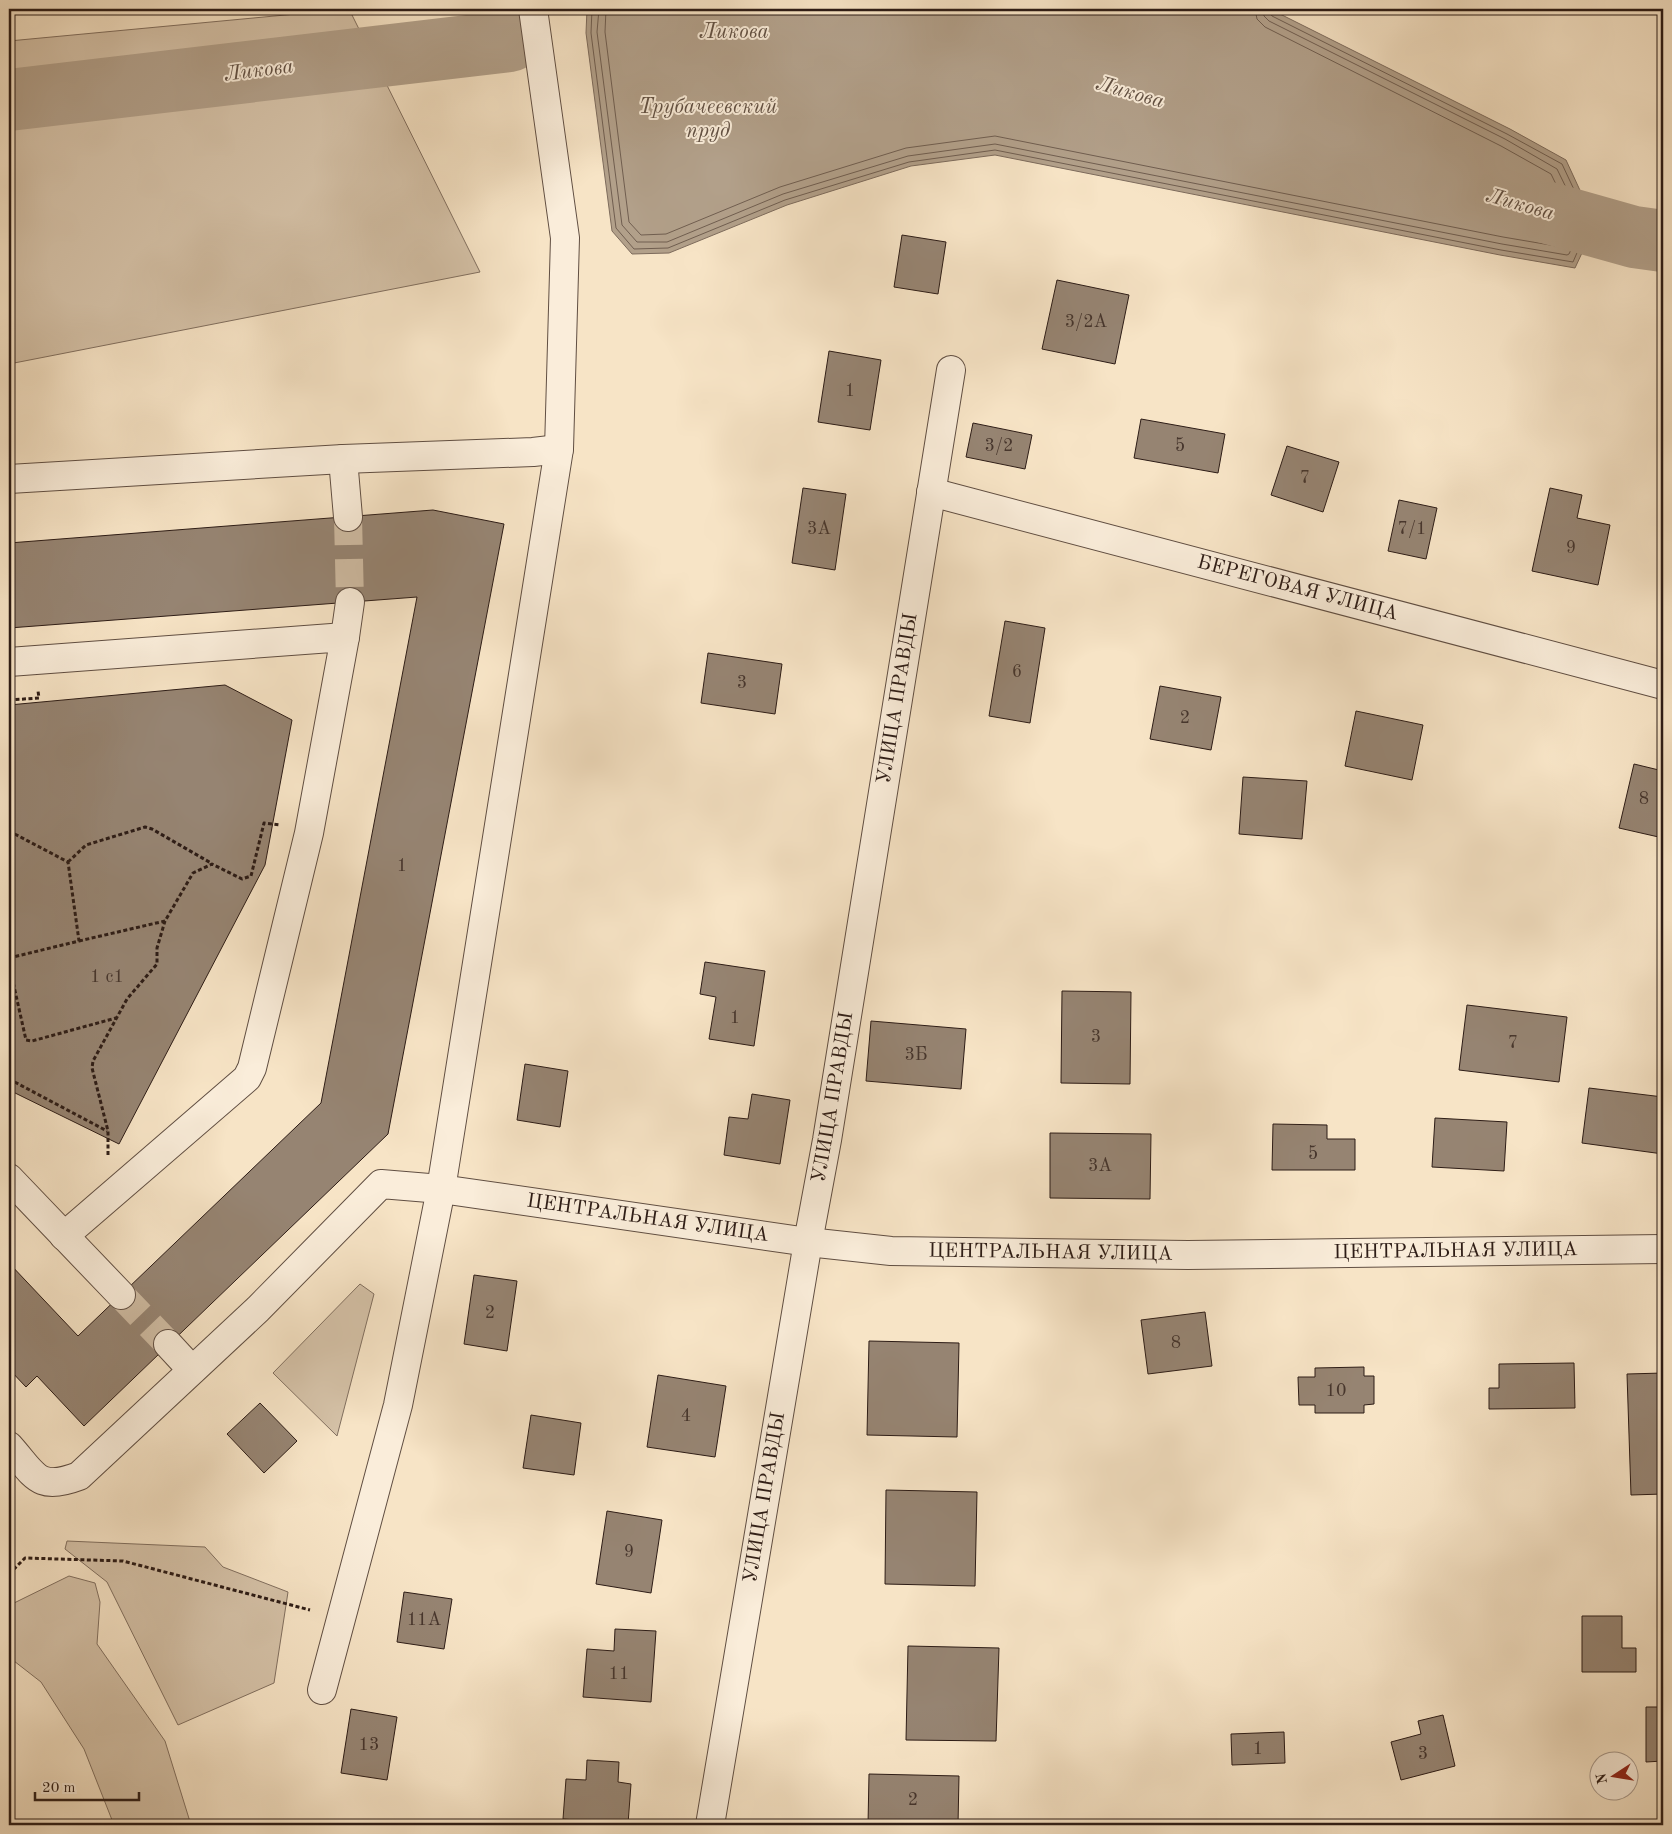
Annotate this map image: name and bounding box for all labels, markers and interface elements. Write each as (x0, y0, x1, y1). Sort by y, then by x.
water label: Ликова (699, 22, 769, 43)
water label: Ликова (223, 56, 295, 86)
water label: Ликова (1094, 73, 1166, 113)
water label: Трубачеевский пруд (639, 97, 777, 142)
water label: Ликова (1484, 185, 1556, 225)
house number: 3/2А (1065, 313, 1108, 331)
house number: 1 (845, 382, 855, 400)
house number: 3/2 (985, 437, 1013, 455)
house number: 5 (1175, 437, 1185, 455)
house number: 7 (1300, 469, 1310, 487)
house number: 3А (807, 520, 831, 538)
house number: 7/1 (1398, 520, 1426, 538)
house number: 9 (1566, 539, 1576, 557)
street label: БЕРЕГОВАЯ УЛИЦА (1195, 553, 1400, 625)
street label: УЛИЦА ПРАВДЫ (874, 612, 922, 786)
house number: 6 (1012, 663, 1022, 681)
house number: 3 (737, 674, 747, 692)
house number: 2 (1180, 709, 1190, 727)
house number: 8 (1639, 790, 1649, 808)
house number: 1 (397, 857, 407, 875)
house number: 1 c1 (90, 968, 124, 986)
house number: 1 (730, 1009, 740, 1027)
street label: УЛИЦА ПРАВДЫ (809, 1010, 857, 1184)
house number: 3 (1091, 1028, 1101, 1046)
house number: 7 (1508, 1034, 1518, 1052)
house number: 3Б (904, 1046, 928, 1064)
house number: 5 (1308, 1145, 1318, 1163)
house number: 3А (1088, 1157, 1112, 1175)
street label: ЦЕНТРАЛЬНАЯ УЛИЦА (525, 1191, 770, 1246)
street label: ЦЕНТРАЛЬНАЯ УЛИЦА (1333, 1240, 1578, 1263)
street label: ЦЕНТРАЛЬНАЯ УЛИЦА (928, 1242, 1173, 1265)
house number: 2 (485, 1304, 495, 1322)
house number: 8 (1171, 1334, 1181, 1352)
house number: 10 (1326, 1382, 1346, 1400)
house number: 4 (681, 1407, 691, 1425)
street label: УЛИЦА ПРАВДЫ (741, 1411, 789, 1584)
house number: 9 (624, 1543, 634, 1561)
house number: 11А (407, 1611, 442, 1629)
house number: 11 (609, 1665, 629, 1683)
house number: 13 (359, 1736, 379, 1754)
house number: 1 (1253, 1740, 1263, 1758)
house number: 3 (1418, 1745, 1428, 1763)
north arrow (1590, 1752, 1640, 1802)
scale bar (35, 1769, 139, 1801)
text: N (1594, 1772, 1610, 1785)
text: 20 m (42, 1781, 76, 1796)
house number: 2 (908, 1791, 918, 1809)

